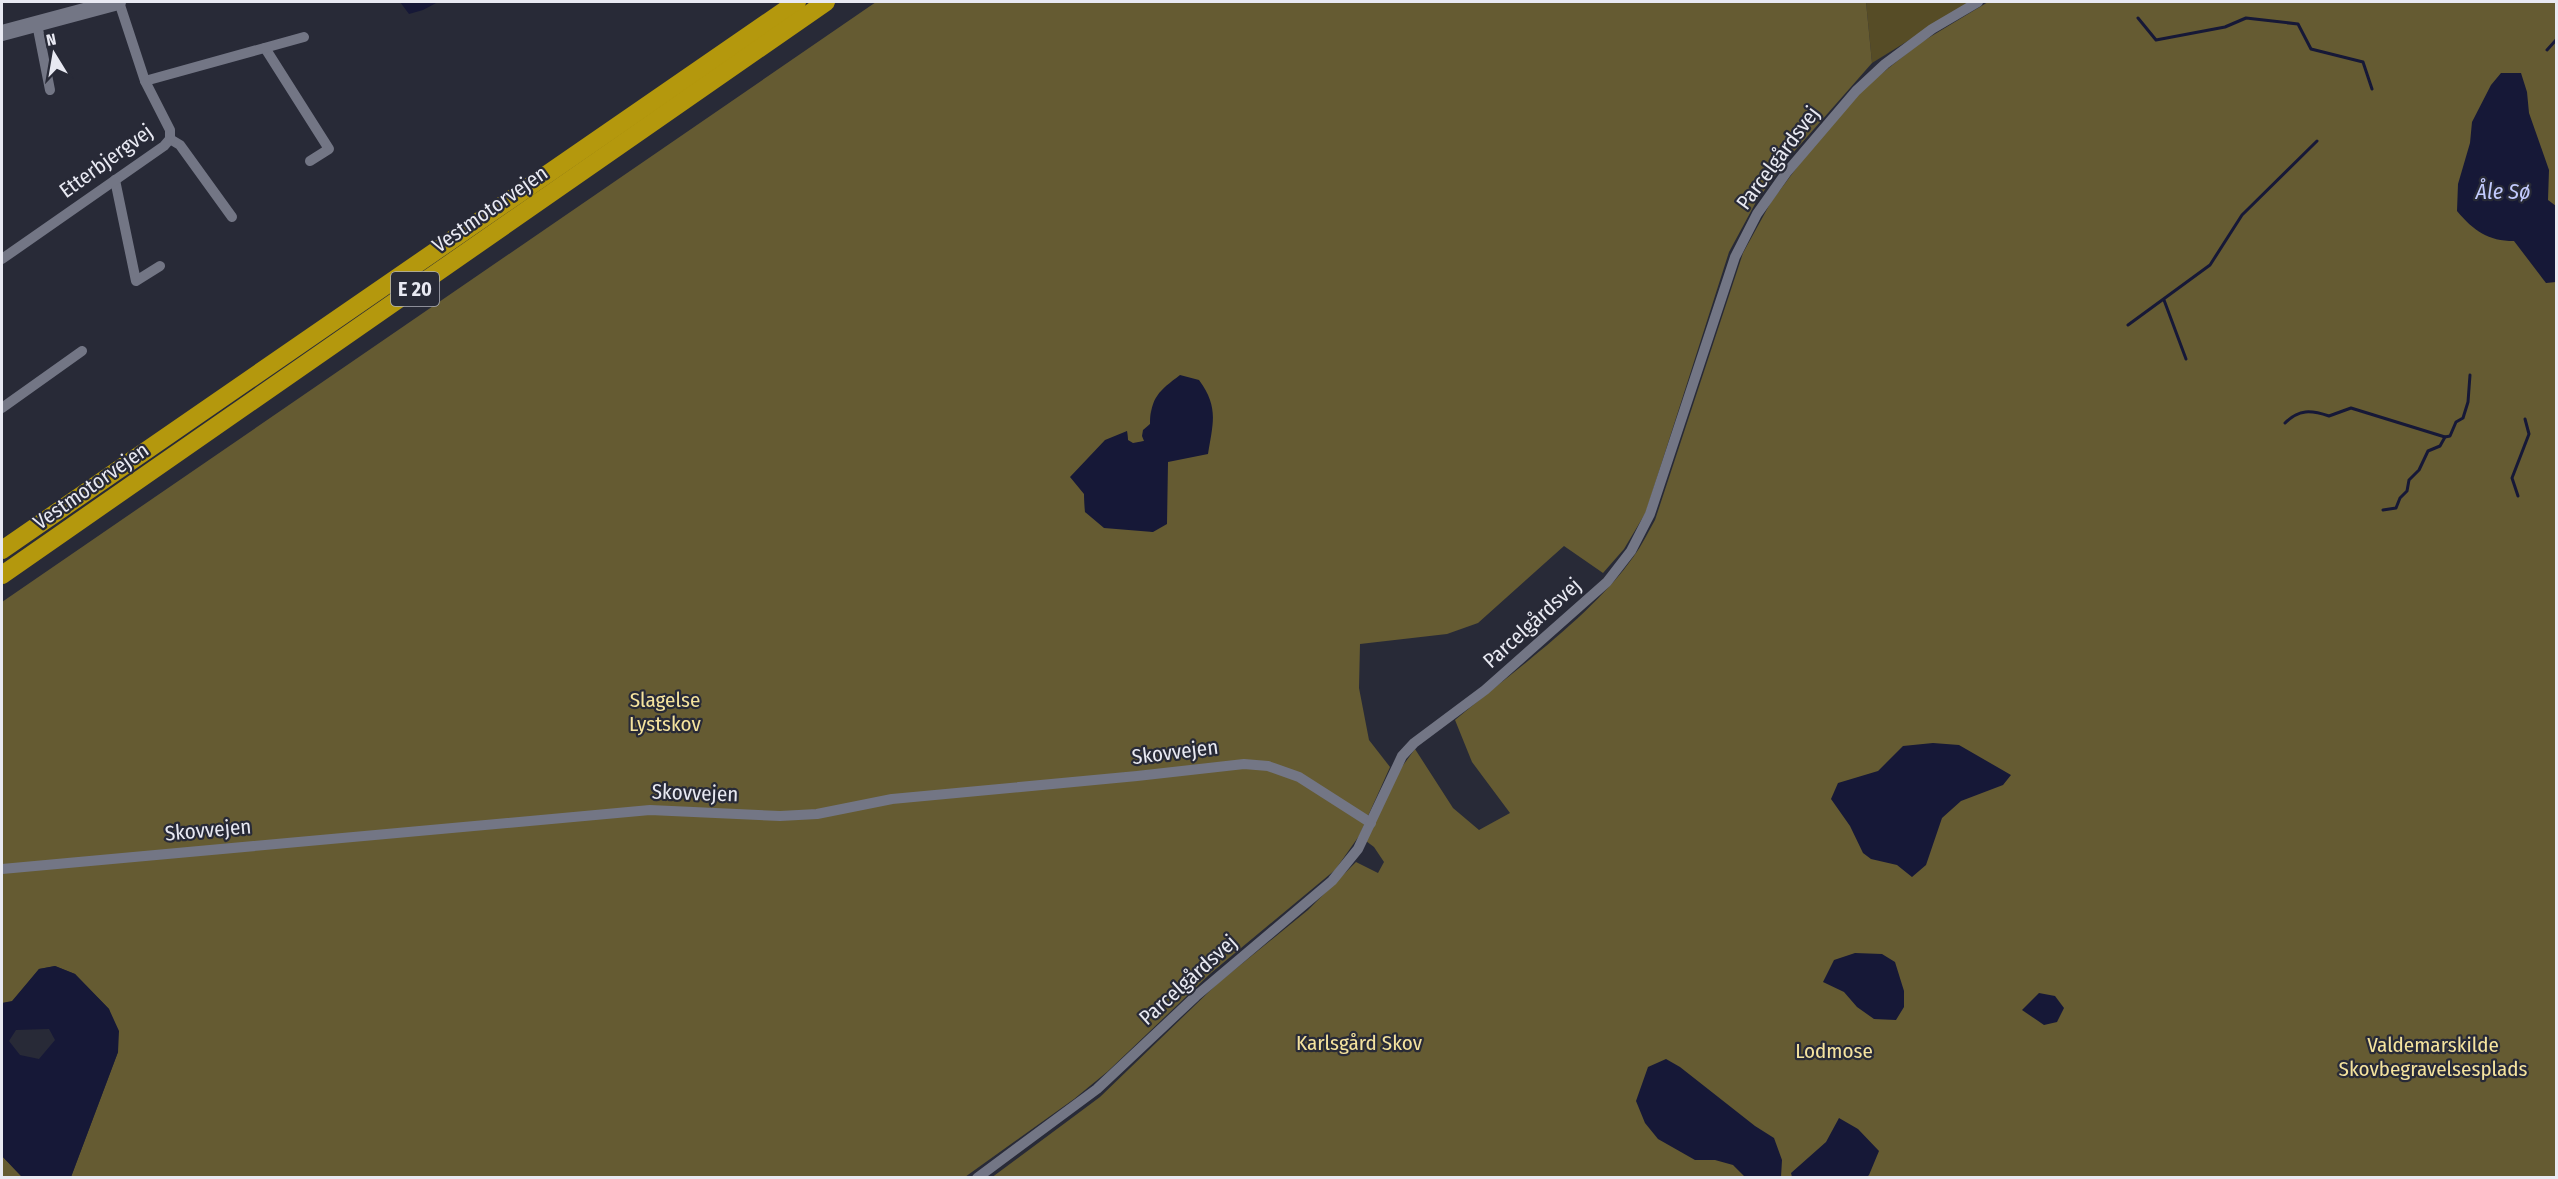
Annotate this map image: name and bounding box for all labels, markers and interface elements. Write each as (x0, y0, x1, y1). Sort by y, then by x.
north arrow (24, 24, 84, 84)
text: N (45, 30, 58, 50)
street label: Parcelgårdsvej (1731, 101, 1825, 215)
street label: Etterbjergvej (54, 118, 158, 204)
street label: Vestmotorvejen (427, 160, 553, 258)
water label: Åle Sø (2475, 178, 2530, 205)
road number: E 20 (391, 272, 439, 306)
street label: Vestmotorvejen (28, 437, 154, 535)
street label: Parcelgårdsvej (1478, 572, 1586, 674)
park label: Slagelse Lystskov (629, 687, 702, 737)
street label: Skovvejen (1130, 734, 1220, 770)
street label: Skovvejen (651, 778, 739, 808)
street label: Skovvejen (164, 813, 252, 847)
street label: Parcelgårdsvej (1134, 929, 1242, 1031)
park label: Karlsgård Skov (1296, 1030, 1423, 1056)
park label: Valdemarskilde Skovbegravelsesplads (2339, 1032, 2528, 1082)
park label: Lodmose (1795, 1038, 1873, 1064)

